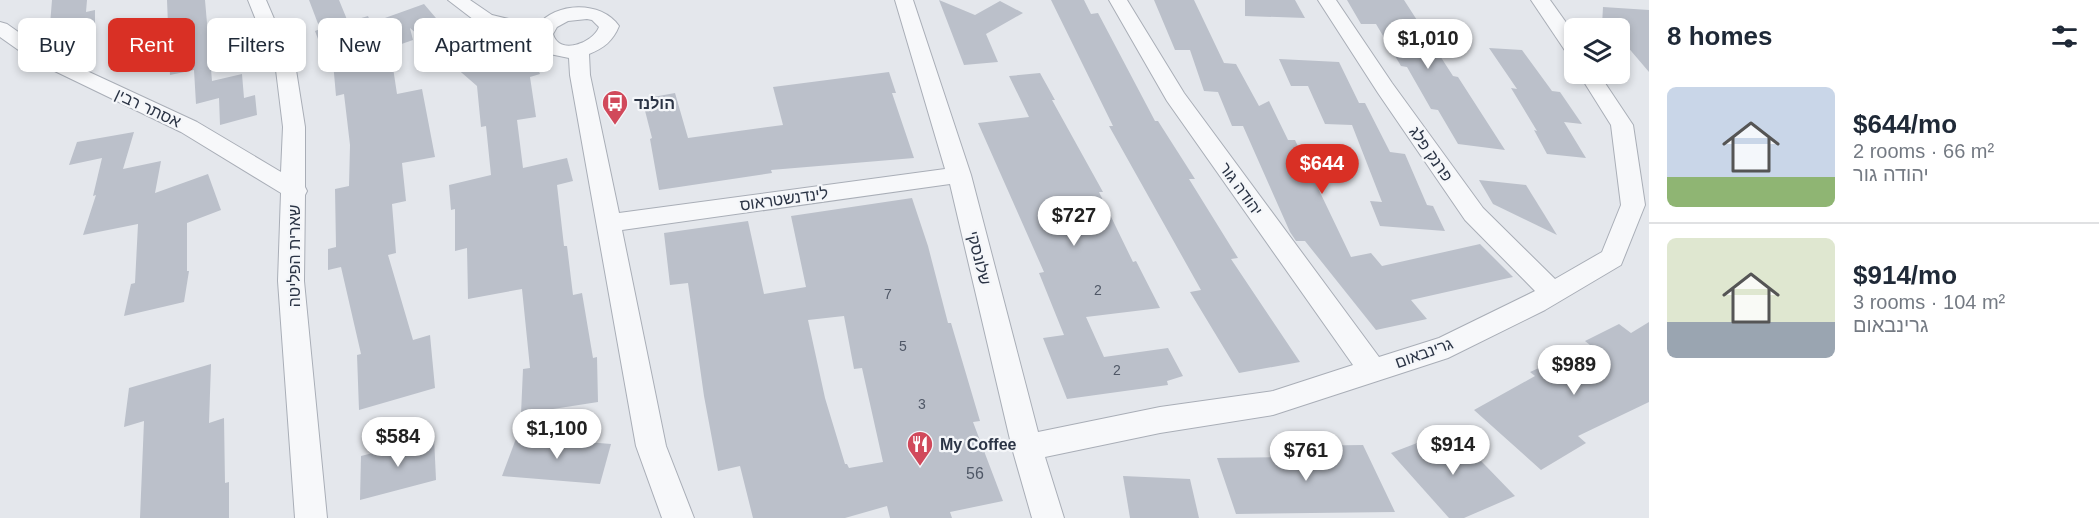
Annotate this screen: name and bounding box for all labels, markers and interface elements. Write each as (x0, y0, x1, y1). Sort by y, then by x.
chip: Buy (18, 18, 96, 72)
chip: Rent (108, 18, 195, 72)
chip: Filters (207, 18, 306, 72)
chip: New (318, 18, 402, 72)
chip: Apartment (414, 18, 553, 72)
map controls (1564, 18, 1630, 84)
button: layers (1564, 18, 1630, 84)
pin: $1,010 (1379, 19, 1477, 70)
icon: filters (2048, 20, 2081, 53)
text: 8 homes (1667, 21, 1773, 51)
text: $1,010 (1397, 27, 1459, 49)
street label: אסתר רבין (113, 85, 183, 131)
bus stop icon: הולנד (600, 88, 630, 126)
place label: הולנד (634, 95, 675, 112)
text: $644/mo (1853, 109, 1957, 139)
icon: home (1715, 111, 1787, 183)
street label: פרנק פלג (1406, 123, 1456, 185)
text: 2 rooms · 66 m² (1853, 140, 1994, 162)
pin: $644 (1286, 144, 1358, 195)
text: $644 (1300, 152, 1344, 174)
street label: יהודה גור (1216, 159, 1266, 219)
text: יהודה גור (1853, 163, 1929, 185)
street label: לינדנשטראוס (739, 184, 829, 214)
pin: $727 (1038, 196, 1110, 247)
text: $727 (1052, 204, 1096, 226)
street label: שארית הפליטה (286, 205, 303, 307)
street label: שלונסקי (964, 229, 994, 287)
text: $914/mo (1853, 260, 1957, 290)
icon: home (1715, 262, 1787, 334)
house number: 2 (1094, 282, 1102, 298)
house number: 7 (884, 286, 892, 302)
text: 3 rooms · 104 m² (1853, 291, 2005, 313)
text: גרינבאום (1853, 314, 1928, 336)
street label: גרינבאום (1393, 335, 1455, 371)
house number: 5 (899, 338, 907, 354)
pin: $989 (1538, 345, 1610, 396)
text: $989 (1552, 353, 1596, 375)
house number: 2 (1113, 362, 1121, 378)
house number: 3 (918, 396, 926, 412)
pin: $1,100 (508, 409, 606, 460)
pin: $584 (362, 417, 434, 468)
text: $1,100 (526, 417, 588, 439)
text: $584 (376, 425, 420, 447)
pin: $914 (1417, 425, 1489, 476)
restaurant icon: My Coffee (905, 429, 935, 467)
pin: $761 (1270, 431, 1342, 482)
text: $914 (1431, 433, 1475, 455)
place label: My Coffee (940, 436, 1017, 453)
text: $761 (1284, 439, 1328, 461)
house number: 56 (966, 465, 984, 482)

